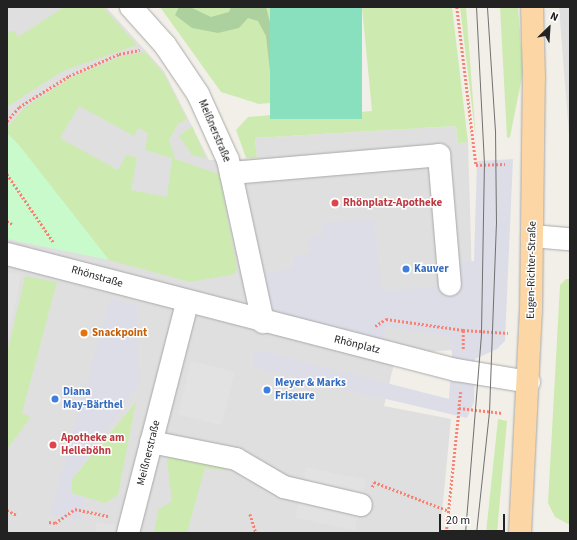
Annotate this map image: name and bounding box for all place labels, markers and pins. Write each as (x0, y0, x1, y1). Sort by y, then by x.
place label: Rhönplatz-Apotheke (343, 196, 442, 210)
marker: Rhönplatz-Apotheke (330, 198, 340, 208)
place label: Kauver (414, 262, 449, 276)
marker: Kauver (401, 264, 411, 274)
place label: Snackpoint (92, 326, 147, 340)
marker: Snackpoint (79, 328, 89, 338)
place label: Meyer & Marks Friseure (275, 377, 346, 403)
marker: Meyer & Marks Friseure (262, 385, 272, 395)
place label: Diana May-Bärthel (63, 386, 123, 412)
marker: Diana May-Bärthel (50, 394, 60, 404)
place label: Apotheke am Helleböhn (61, 432, 124, 458)
marker: Apotheke am Helleböhn (48, 440, 58, 450)

